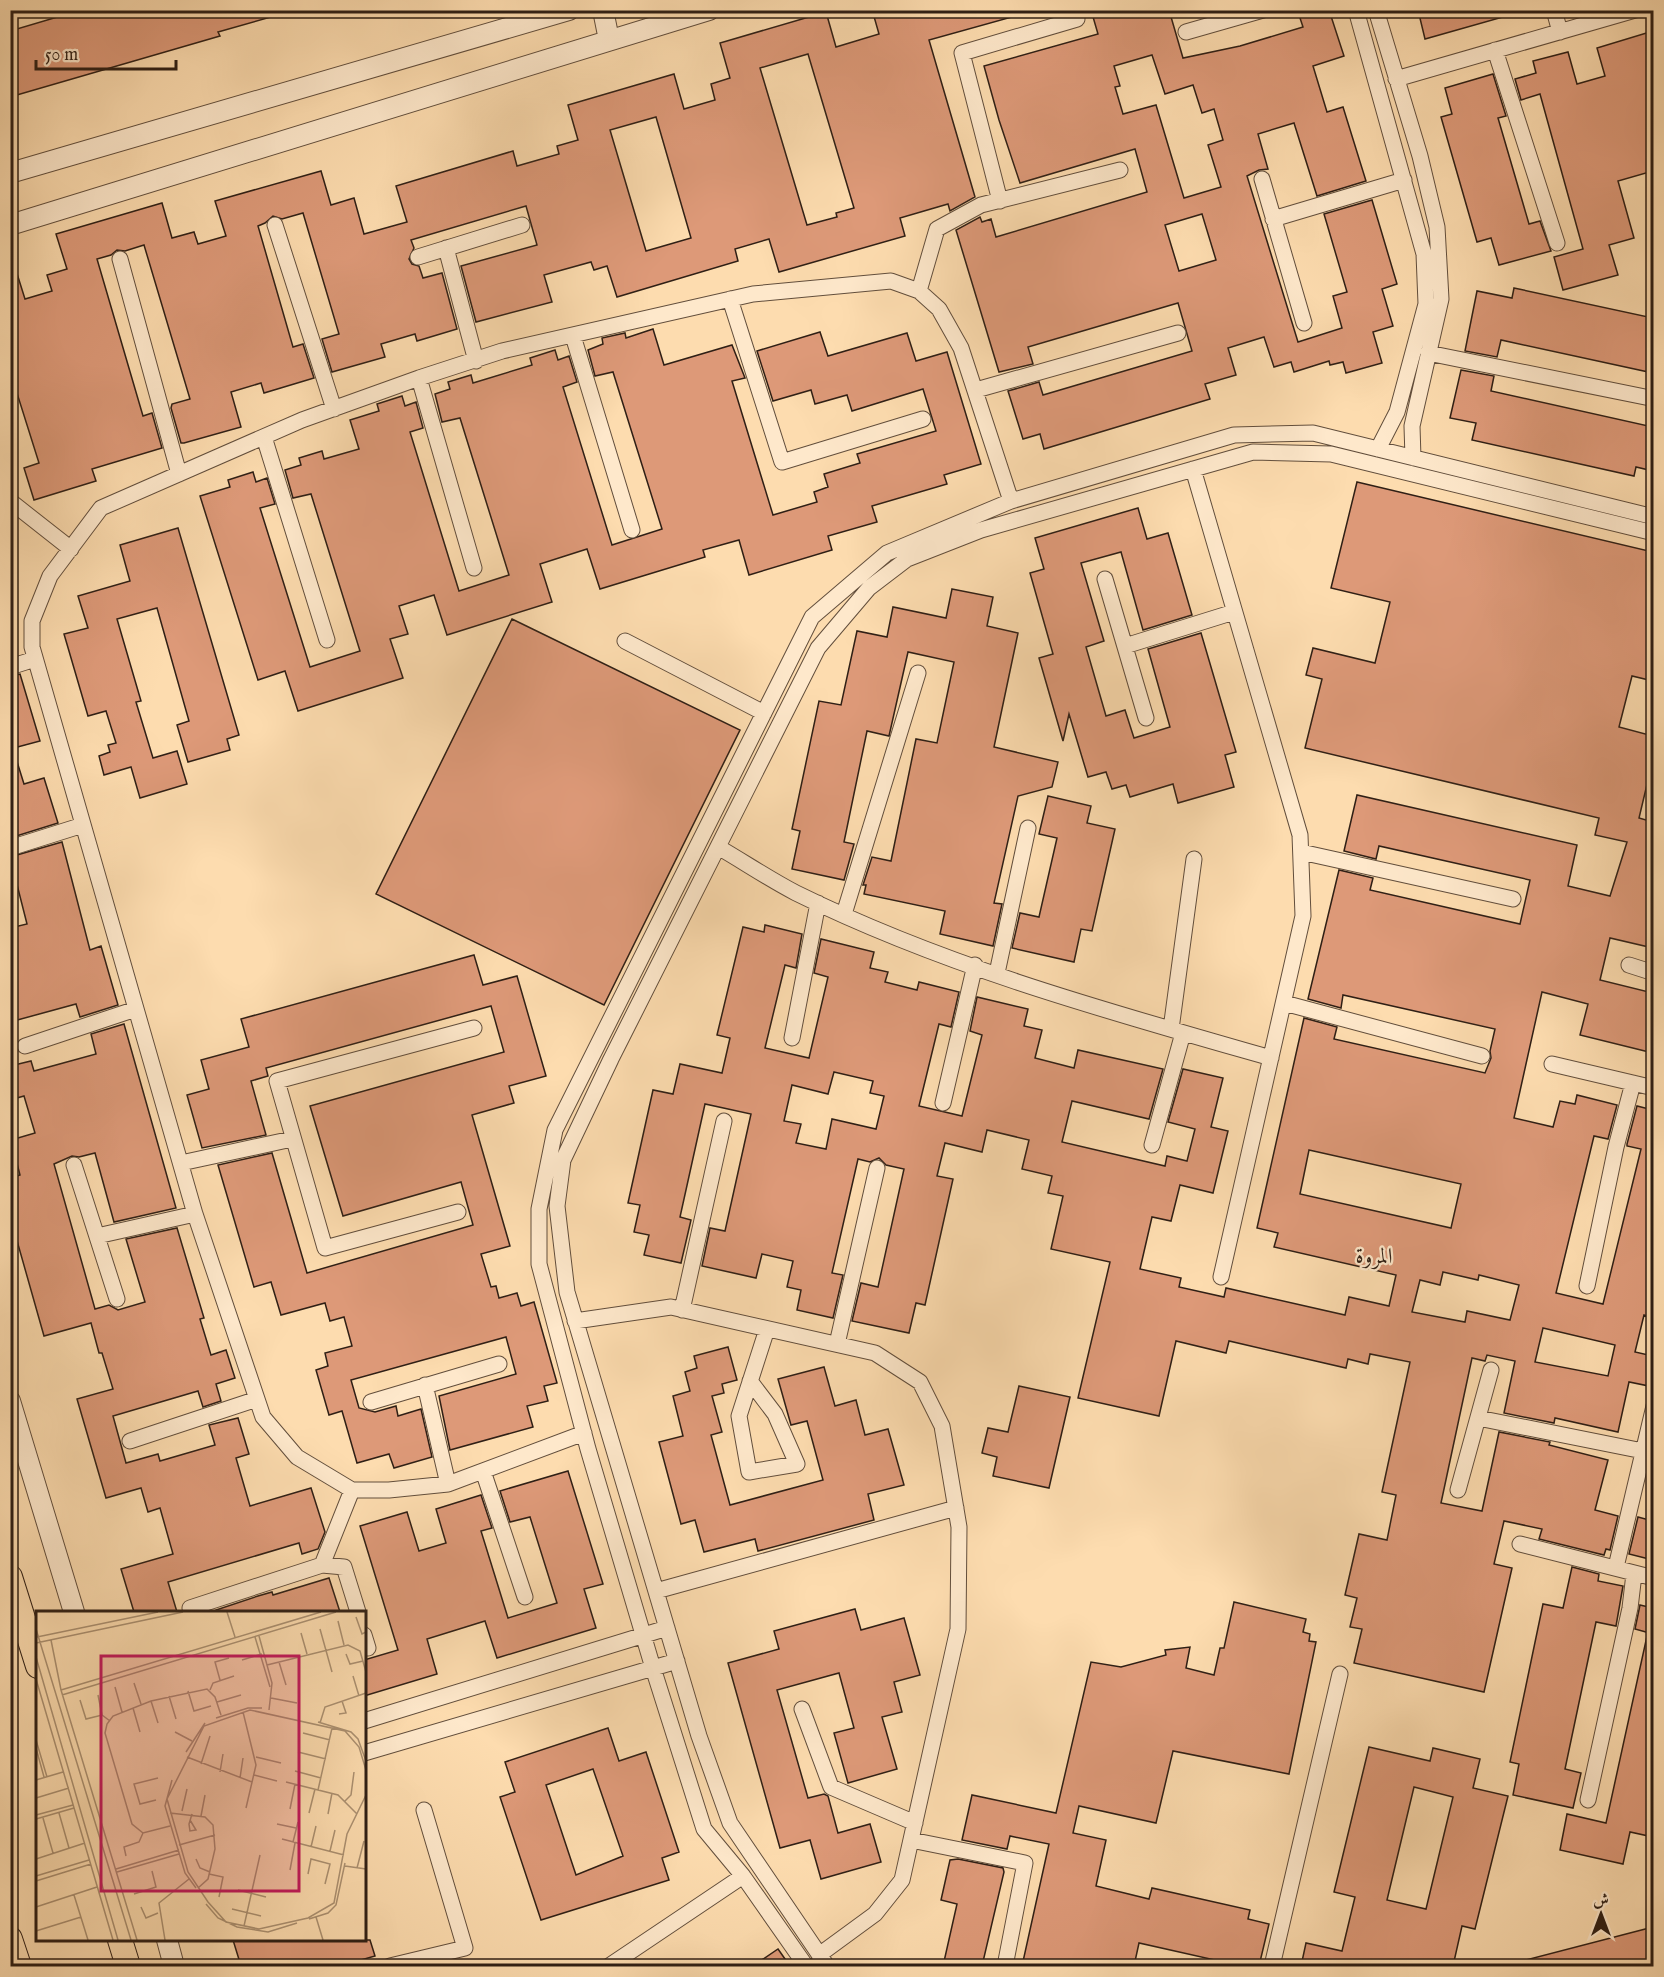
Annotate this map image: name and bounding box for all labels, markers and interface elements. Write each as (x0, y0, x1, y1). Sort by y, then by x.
scale bar (36, 33, 176, 71)
text: 50 m (45, 44, 78, 67)
district label: المروة (1355, 1243, 1393, 1271)
inset map (36, 1611, 366, 1941)
north arrow (1571, 1884, 1631, 1944)
text: ش (1593, 1891, 1609, 1911)

